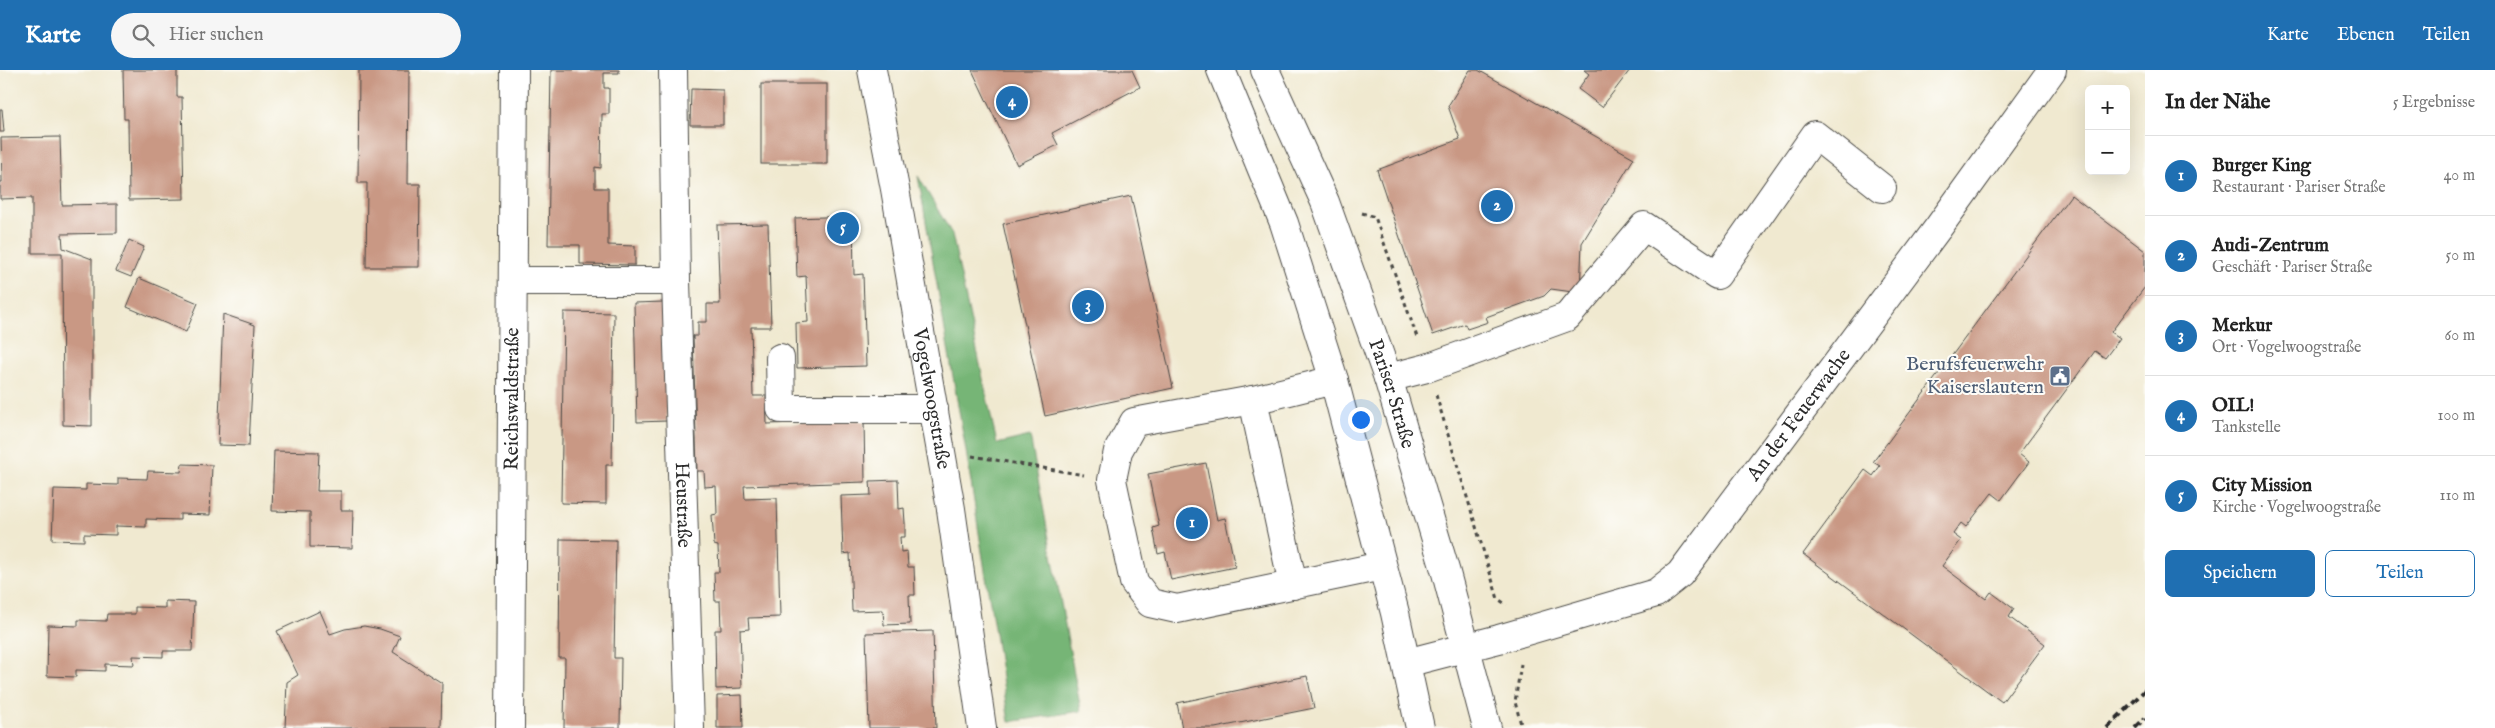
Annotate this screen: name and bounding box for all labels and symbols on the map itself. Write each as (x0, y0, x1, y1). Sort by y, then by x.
pin: 4 (996, 83, 1028, 121)
pin: 2 (1481, 187, 1513, 225)
pin: 5 (827, 209, 859, 247)
pin: 3 (1072, 287, 1104, 325)
street label: Vogelwoogstraße (907, 325, 956, 471)
street label: Reichswaldstraße (499, 327, 525, 471)
street label: Pariser Straße (1363, 336, 1421, 451)
street label: An der Feuerwache (1741, 343, 1856, 487)
place label: Berufsfeuerwehr Kaiserslautern (1906, 352, 2045, 400)
public building icon: Berufsfeuerwehr Kaiserslautern (2048, 364, 2072, 388)
your location (1348, 407, 1374, 433)
street label: Heustraße (669, 462, 697, 548)
pin: 1 (1176, 504, 1208, 542)

